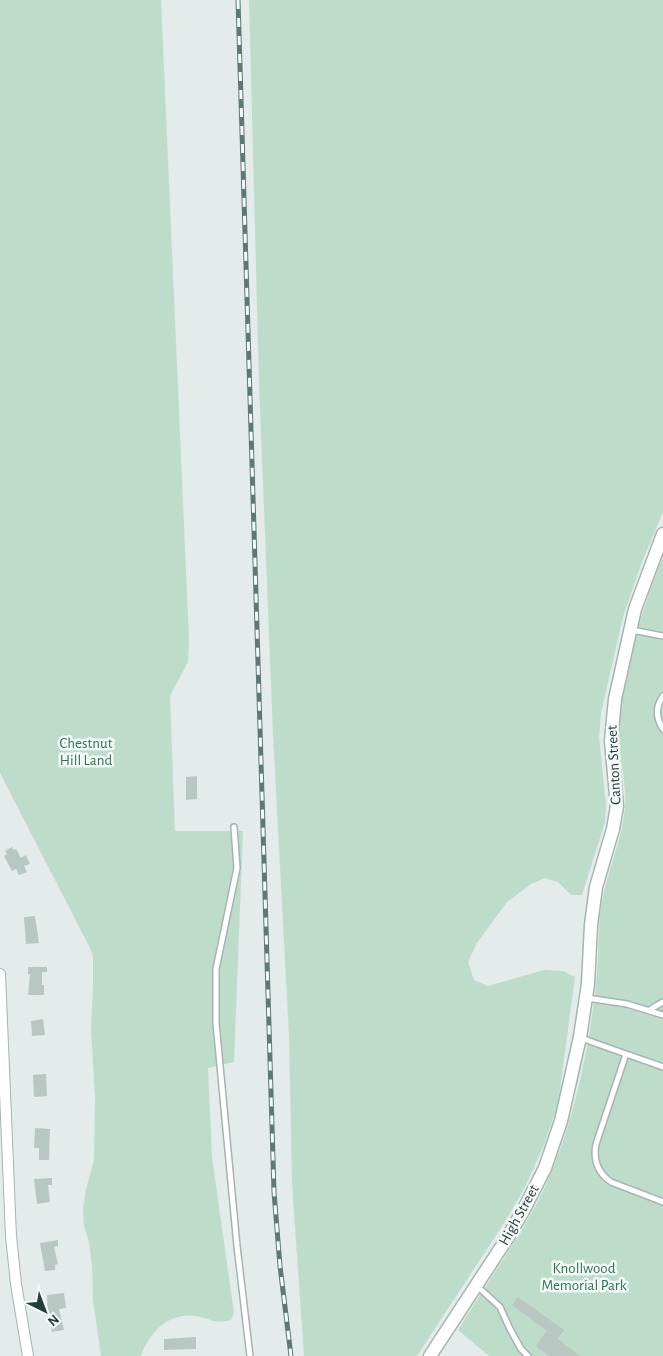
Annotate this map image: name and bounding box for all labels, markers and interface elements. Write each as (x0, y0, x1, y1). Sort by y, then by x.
street label: Canton Street (604, 725, 624, 805)
park label: Chestnut Hill Land (59, 736, 113, 768)
street label: High Street (496, 1182, 542, 1248)
park label: Knollwood Memorial Park (541, 1261, 627, 1293)
north arrow (20, 1286, 70, 1336)
text: N (45, 1311, 61, 1328)

